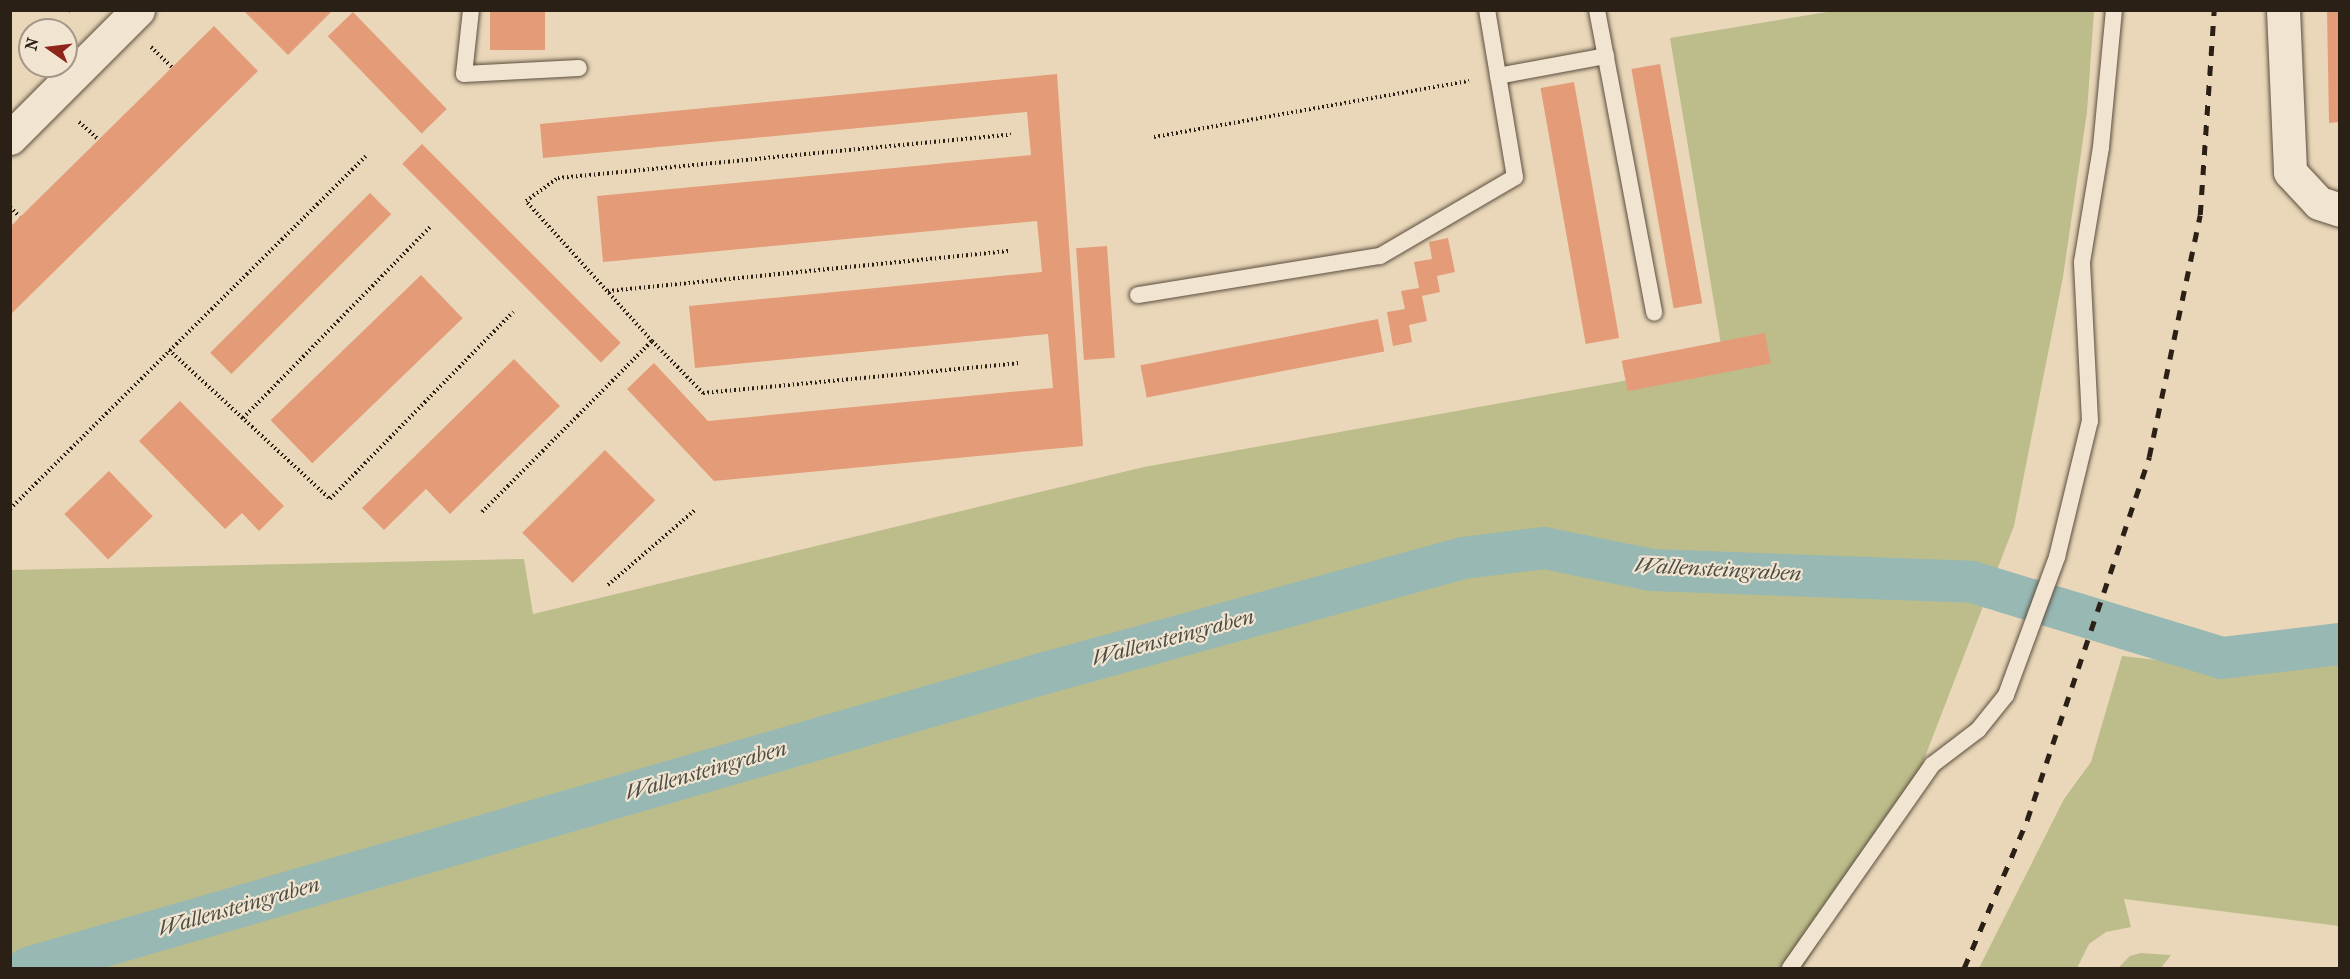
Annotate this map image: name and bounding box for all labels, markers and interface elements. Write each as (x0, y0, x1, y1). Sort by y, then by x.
north arrow (18, 18, 78, 78)
text: N (21, 36, 43, 52)
water label: Wallensteingraben (1634, 552, 1802, 588)
water label: Wallensteingraben (1089, 604, 1257, 672)
water label: Wallensteingraben (622, 735, 790, 807)
water label: Wallensteingraben (155, 871, 323, 943)

